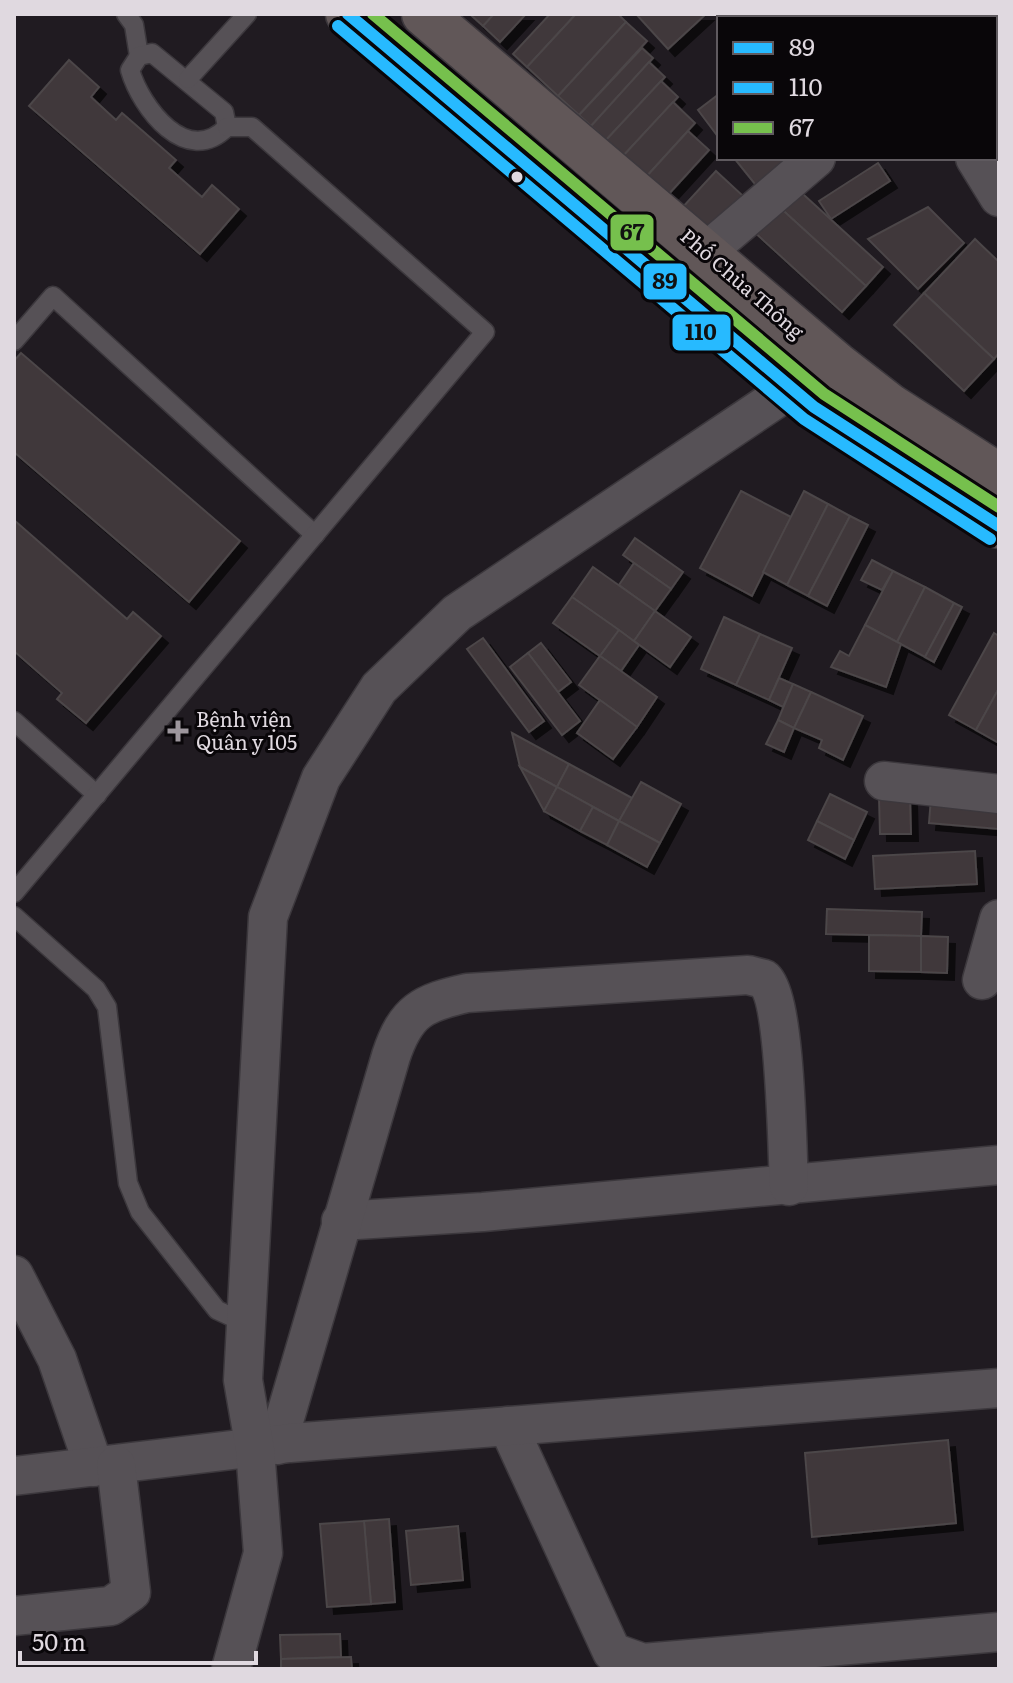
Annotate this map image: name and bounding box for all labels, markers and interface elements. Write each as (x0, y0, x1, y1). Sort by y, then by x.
legend (717, 16, 997, 160)
text: 89 (789, 28, 815, 63)
text: 110 (789, 68, 823, 103)
text: 67 (789, 108, 814, 143)
unlabelled marker (509, 169, 525, 185)
line badge: 67 (609, 213, 655, 252)
text: 67 (620, 214, 644, 247)
street label: Phố Chùa Thông (675, 220, 812, 345)
line badge: 89 (642, 262, 688, 301)
text: 89 (652, 263, 678, 296)
line badge: 110 (671, 313, 732, 352)
text: 110 (685, 314, 717, 347)
place label: Bệnh viện Quân y 105 (196, 703, 297, 756)
marker: Bệnh viện Quân y 105 (167, 720, 189, 742)
scale bar (20, 1615, 256, 1665)
text: 50 m (32, 1623, 86, 1658)

